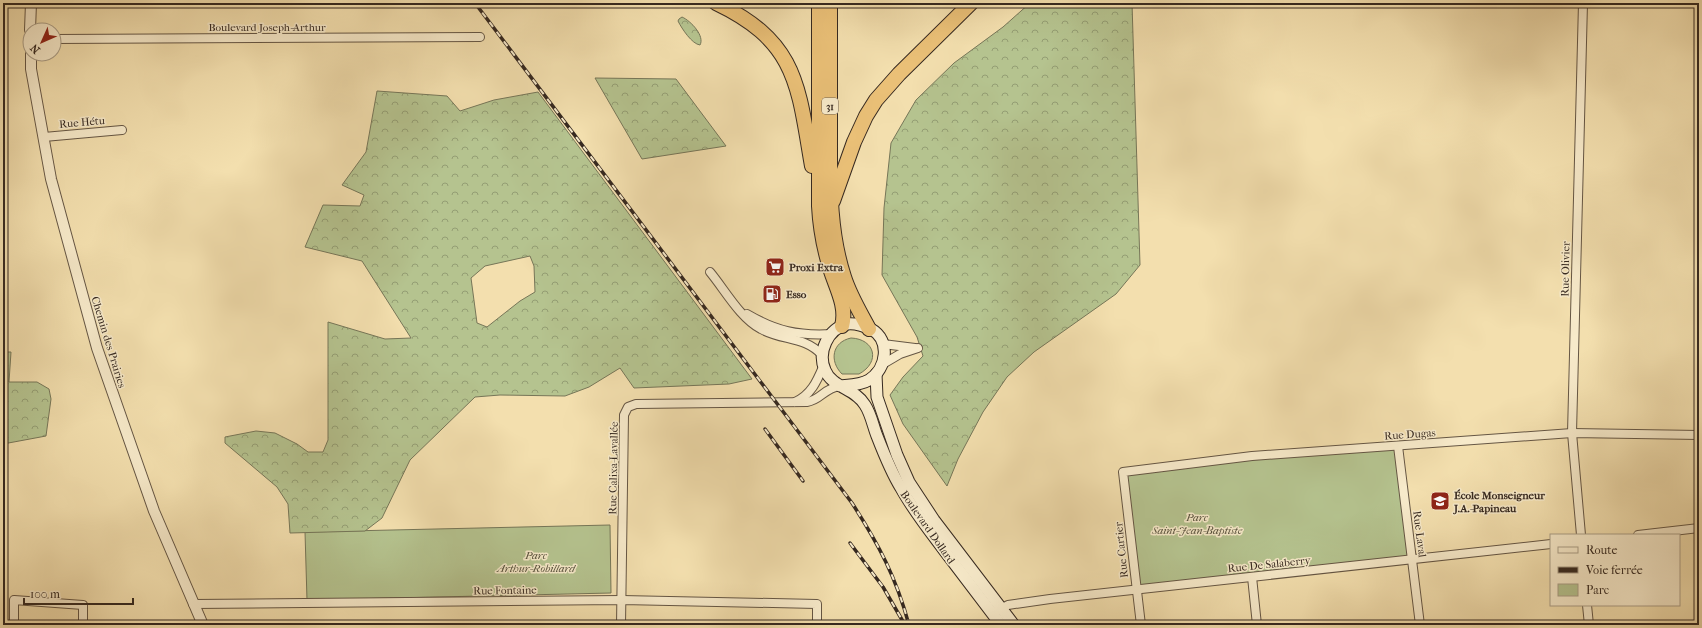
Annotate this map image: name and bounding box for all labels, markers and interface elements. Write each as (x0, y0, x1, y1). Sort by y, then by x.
street label: Boulevard Joseph-Arthur (208, 21, 326, 34)
north arrow (22, 22, 62, 62)
text: N (27, 41, 43, 56)
road number: 31 (822, 98, 838, 114)
street label: Rue Hétu (59, 114, 106, 131)
street label: Rue Olivier (1559, 241, 1572, 297)
supermarket icon: Proxi Extra (764, 256, 786, 278)
place label: Proxi Extra (789, 261, 844, 274)
fuel station icon: Esso (761, 283, 783, 305)
place label: Esso (786, 288, 807, 301)
street label: Chemin des Prairies (88, 295, 129, 389)
street label: Rue Calixa-Lavallée (606, 421, 621, 515)
street label: Rue Dugas (1384, 426, 1436, 443)
street label: Boulevard Dollard (898, 488, 958, 567)
place label: École Monseigneur J.A.-Papineau (1453, 489, 1545, 515)
school or university icon: École Monseigneur J.A.-Papineau (1429, 490, 1451, 512)
street label: Rue Laval (1410, 510, 1429, 558)
park label: Parc Saint-Jean-Baptiste (1151, 511, 1243, 537)
street label: Rue Cartier (1112, 521, 1131, 579)
legend (1550, 534, 1680, 606)
text: Route (1586, 543, 1618, 557)
park label: Parc Arthur-Robillard (495, 549, 576, 575)
street label: Rue De Salaberry (1227, 554, 1312, 575)
text: Voie ferrée (1585, 563, 1643, 577)
scale bar (24, 580, 133, 606)
street label: Rue Fontaine (473, 583, 537, 598)
text: Parc (1586, 583, 1609, 597)
text: 100 m (30, 587, 60, 601)

